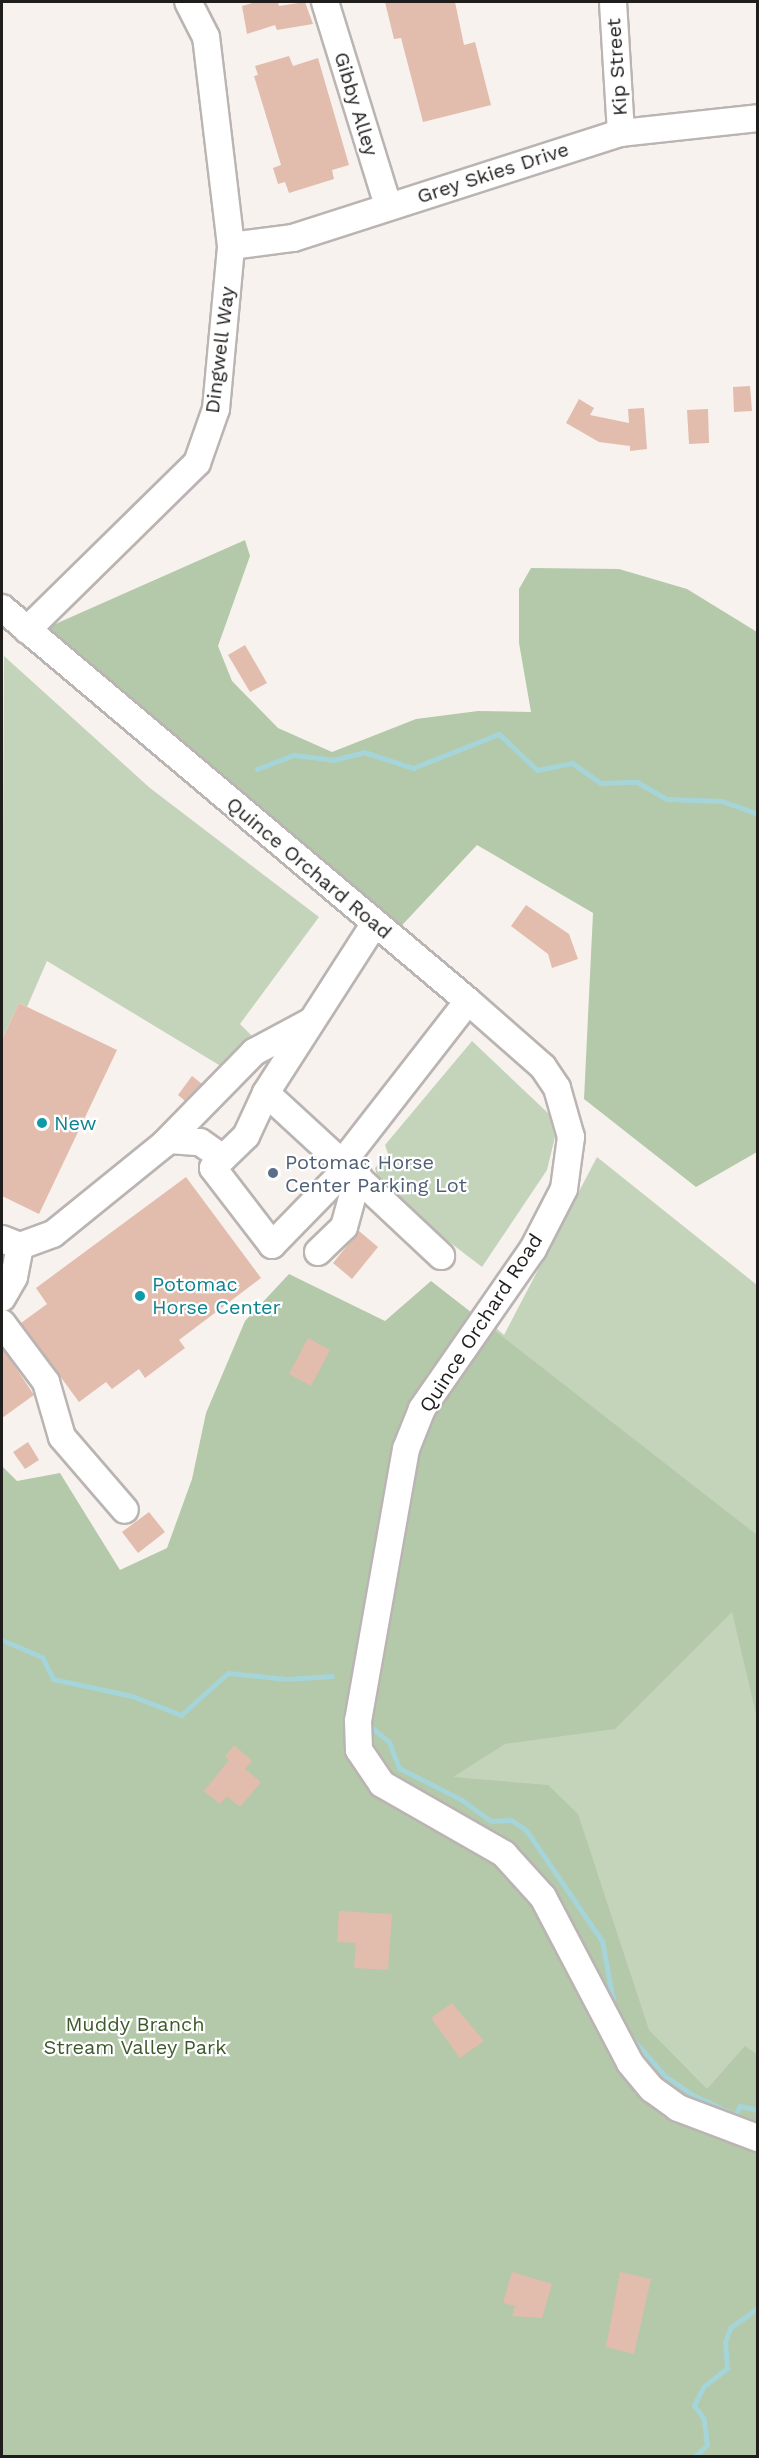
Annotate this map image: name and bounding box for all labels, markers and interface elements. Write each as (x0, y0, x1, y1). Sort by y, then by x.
street label: Kip Street (602, 17, 632, 117)
street label: Gibby Alley (329, 49, 383, 159)
street label: Grey Skies Drive (414, 137, 572, 209)
street label: Dingwell Way (200, 285, 240, 415)
street label: Quince Orchard Road (222, 792, 396, 944)
place label: New (54, 1111, 97, 1135)
marker: New (35, 1116, 49, 1130)
place label: Potomac Horse Center Parking Lot (285, 1150, 467, 1197)
marker: Potomac Horse Center Parking Lot (266, 1166, 280, 1180)
street label: Quince Orchard Road (414, 1229, 548, 1417)
place label: Potomac Horse Center (152, 1272, 281, 1319)
marker: Potomac Horse Center (133, 1289, 147, 1303)
park label: Muddy Branch Stream Valley Park (43, 2012, 227, 2059)

